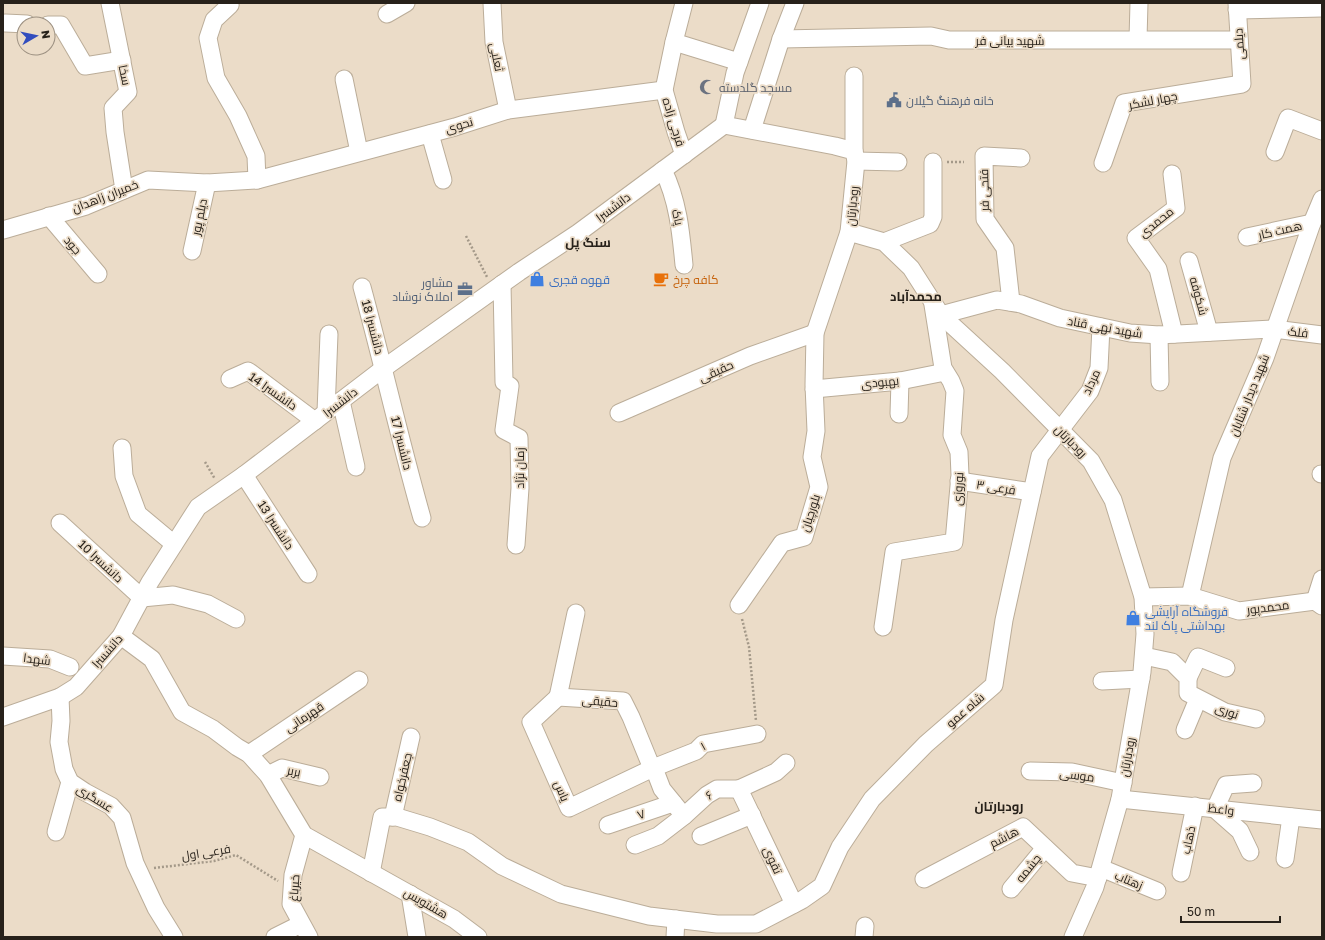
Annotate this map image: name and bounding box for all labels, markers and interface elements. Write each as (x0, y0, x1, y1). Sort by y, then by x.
north arrow (16, 16, 56, 56)
street label: دیلمی (1230, 28, 1248, 60)
text: N (39, 29, 53, 40)
street label: شهید بیانی فر (975, 33, 1044, 48)
street label: ثعلبی (487, 42, 507, 73)
street label: سخا (116, 63, 134, 87)
mosque icon: مسجد گلدسته (698, 78, 716, 96)
place label: مسجد گلدسته (719, 80, 792, 95)
street label: چهار لشکر (1126, 88, 1179, 114)
public building icon: خانه فرهنگ گیلان (885, 91, 903, 109)
place label: خانه فرهنگ گیلان (906, 93, 994, 108)
street label: فرجی زاده (659, 96, 689, 148)
street label: نحوی (443, 114, 475, 136)
street label: فتحی فر (976, 169, 992, 212)
street label: خمیران زاهدان (70, 177, 140, 215)
street label: رودبارتان (843, 185, 861, 227)
street label: دانشسرا (593, 189, 633, 225)
street label: دیلم پور (188, 197, 212, 238)
street label: محمدی (1136, 204, 1176, 240)
street label: پاک (667, 207, 687, 228)
street label: همت کار (1256, 218, 1303, 243)
street label: جود (61, 233, 85, 257)
district label: سنگ پل (565, 234, 611, 252)
shop icon: قهوه قجری (528, 270, 546, 288)
cafe icon: کافه چرخ (652, 270, 670, 288)
place label: قهوه قجری (549, 272, 610, 287)
place label: کافه چرخ (673, 272, 718, 289)
place label: مشاور املاک نوشاد (392, 275, 453, 304)
street label: شکوفه (1187, 275, 1211, 317)
office icon: مشاور املاک نوشاد (456, 280, 474, 298)
district label: محمدآباد (890, 288, 942, 304)
street label: دانشسرا 18 (359, 298, 387, 356)
street label: شهید نهی قناد (1066, 313, 1144, 341)
street label: فلک (1287, 323, 1309, 341)
street label: شهید دیدار شتابان (1226, 352, 1272, 438)
street label: حقیقی (696, 357, 736, 385)
street label: مرداد (1079, 367, 1103, 397)
street label: دانشسرا 14 (246, 369, 300, 413)
street label: بهبودی (860, 373, 900, 391)
street label: دانشسرا (320, 384, 360, 420)
street label: دانشسرا 17 (388, 415, 416, 472)
street label: رودبارتان (1052, 422, 1090, 460)
street label: زمان نژاد (512, 447, 527, 489)
street label: نوروزی (950, 472, 966, 506)
street label: فرعی ۳ (975, 476, 1017, 498)
street label: بلورچیان (797, 492, 825, 534)
street label: دانشسرا 13 (255, 498, 297, 552)
street label: دانشسرا 10 (75, 536, 127, 586)
street label: محمدپور (1245, 597, 1290, 619)
place label: فروشگاه آرایشی بهداشتی پاک لند (1145, 604, 1228, 635)
shop icon: فروشگاه آرایشی بهداشتی پاک لند (1124, 609, 1142, 627)
street label: دانشسرا (88, 631, 126, 671)
street label: شهدا (22, 650, 52, 668)
street label: شاه عمو (943, 689, 987, 731)
street label: حقیقی (581, 692, 619, 710)
street label: قهرمانی (282, 699, 326, 735)
street label: نوری (1213, 700, 1241, 722)
street label: رودبارتان (1116, 736, 1138, 778)
street label: ۱ (698, 739, 708, 753)
street label: جعفرخواه (389, 751, 415, 803)
street label: بربر (285, 762, 302, 780)
street label: موسی (1059, 765, 1095, 785)
street label: یاس (551, 778, 573, 804)
street label: عسگری (74, 781, 116, 815)
street label: ۶ (702, 787, 716, 803)
district label: رودبارتان (974, 798, 1024, 815)
street label: واعظ (1207, 800, 1235, 818)
street label: ۷ (635, 806, 647, 822)
street label: هاشم (987, 823, 1022, 852)
street label: ذهاب (1178, 824, 1198, 855)
street label: فرعی اول (180, 841, 232, 863)
street label: تقوی (760, 844, 786, 877)
street label: چشمه (1012, 851, 1045, 886)
street label: زهتاب (1113, 867, 1145, 893)
street label: خیرباغ (286, 874, 303, 902)
street label: هشتویس (401, 884, 451, 922)
scale bar (1181, 898, 1280, 924)
text: 50 m (1187, 904, 1215, 919)

